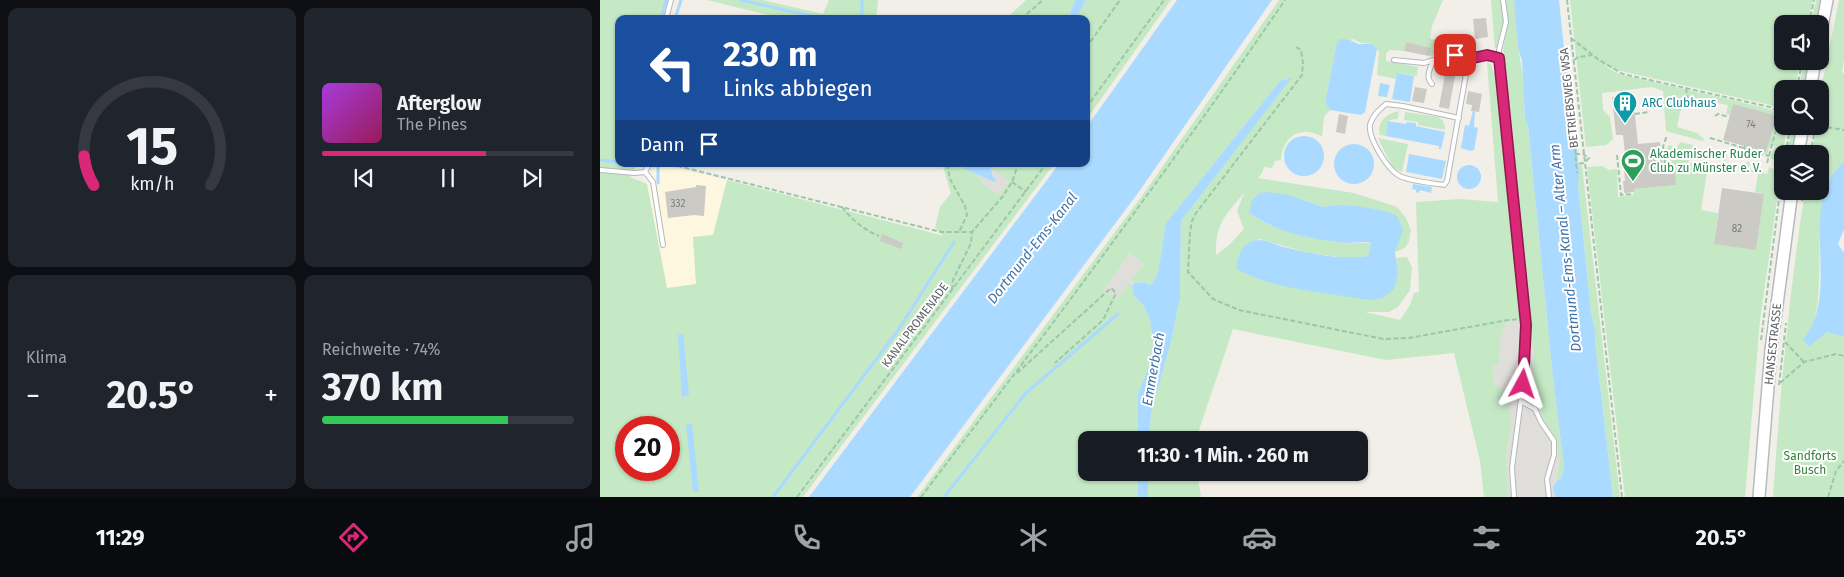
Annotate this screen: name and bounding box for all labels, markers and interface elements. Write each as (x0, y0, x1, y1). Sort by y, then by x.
map controls (1774, 15, 1829, 200)
button: sound (1774, 15, 1829, 70)
text: 230 m (723, 33, 817, 75)
pin (1434, 34, 1476, 76)
icon: left (640, 35, 705, 100)
icon: arrive (1441, 41, 1469, 69)
street label: BETRIEBSWEG WSA (1557, 47, 1581, 149)
text: Links abbiegen (723, 75, 873, 102)
button: search (1774, 80, 1829, 135)
building icon: ARC Clubhaus (1612, 90, 1638, 124)
text: Afterglow (397, 92, 481, 115)
place label: ARC Clubhaus (1642, 96, 1717, 110)
text: 15 (126, 115, 178, 178)
text: The Pines (397, 115, 467, 134)
house number: 74 (1746, 119, 1756, 131)
icon: arrive (695, 130, 723, 158)
text: Dann (640, 133, 685, 156)
water label: Dortmund-Ems-Kanal – Alter Arm (1546, 143, 1585, 353)
button: layers (1774, 145, 1829, 200)
place label: Akademischer Ruder Club zu Münster e. V. (1650, 147, 1762, 175)
sports icon: Akademischer Ruder Club zu Münster e. V. (1620, 148, 1646, 182)
icon: previous (350, 164, 378, 192)
icon: pause (434, 164, 462, 192)
icon: next (518, 164, 546, 192)
text: km/h (130, 173, 174, 195)
water label: Dortmund-Ems-Kanal (984, 189, 1081, 307)
house number: 332 (671, 198, 685, 210)
house number: 82 (1732, 223, 1742, 235)
street label: KANALPROMENADE (879, 280, 951, 370)
street label: HANSESTRASSE (1762, 302, 1784, 386)
water label: Emmerbach (1139, 331, 1168, 407)
text: Reichweite · 74% (322, 340, 441, 359)
text: Klima (26, 348, 67, 367)
position arrow (1496, 357, 1548, 409)
text: 370 km (322, 364, 443, 410)
text: 20.5° (106, 372, 198, 418)
text: − (26, 379, 40, 412)
text: + (264, 379, 278, 412)
speed limit sign: 20 (615, 416, 680, 481)
text: 11:30 · 1 Min. · 260 m (1137, 444, 1309, 467)
park label: Sandforts Busch (1784, 449, 1837, 477)
icon: directions (336, 520, 371, 555)
icon: music (563, 520, 598, 555)
icon: phone (789, 520, 824, 555)
icon: climate (1016, 520, 1051, 555)
icon: car (1242, 520, 1277, 555)
icon: filters (1469, 520, 1504, 555)
text: 11:29 (96, 524, 145, 551)
text: 20.5° (1695, 524, 1748, 551)

